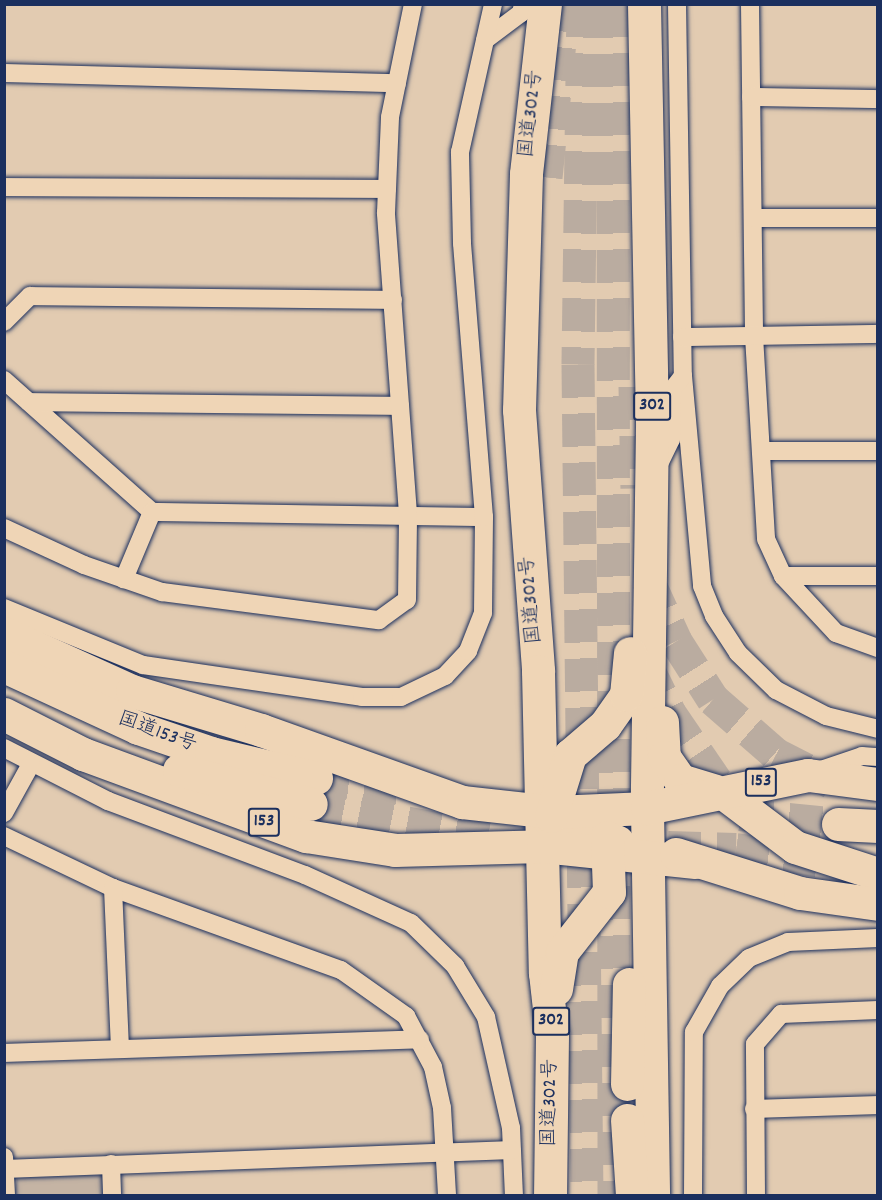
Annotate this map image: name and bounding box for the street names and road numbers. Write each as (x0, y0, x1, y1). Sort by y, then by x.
street label: 国道302号 (515, 69, 549, 159)
road number: 302 (632, 391, 672, 421)
street label: 国道302号 (516, 555, 548, 645)
street label: 国道153号 (114, 708, 200, 758)
road number: 153 (744, 767, 777, 797)
road number: 153 (248, 807, 280, 837)
road number: 302 (532, 1006, 570, 1036)
street label: 国道302号 (538, 1059, 564, 1147)

